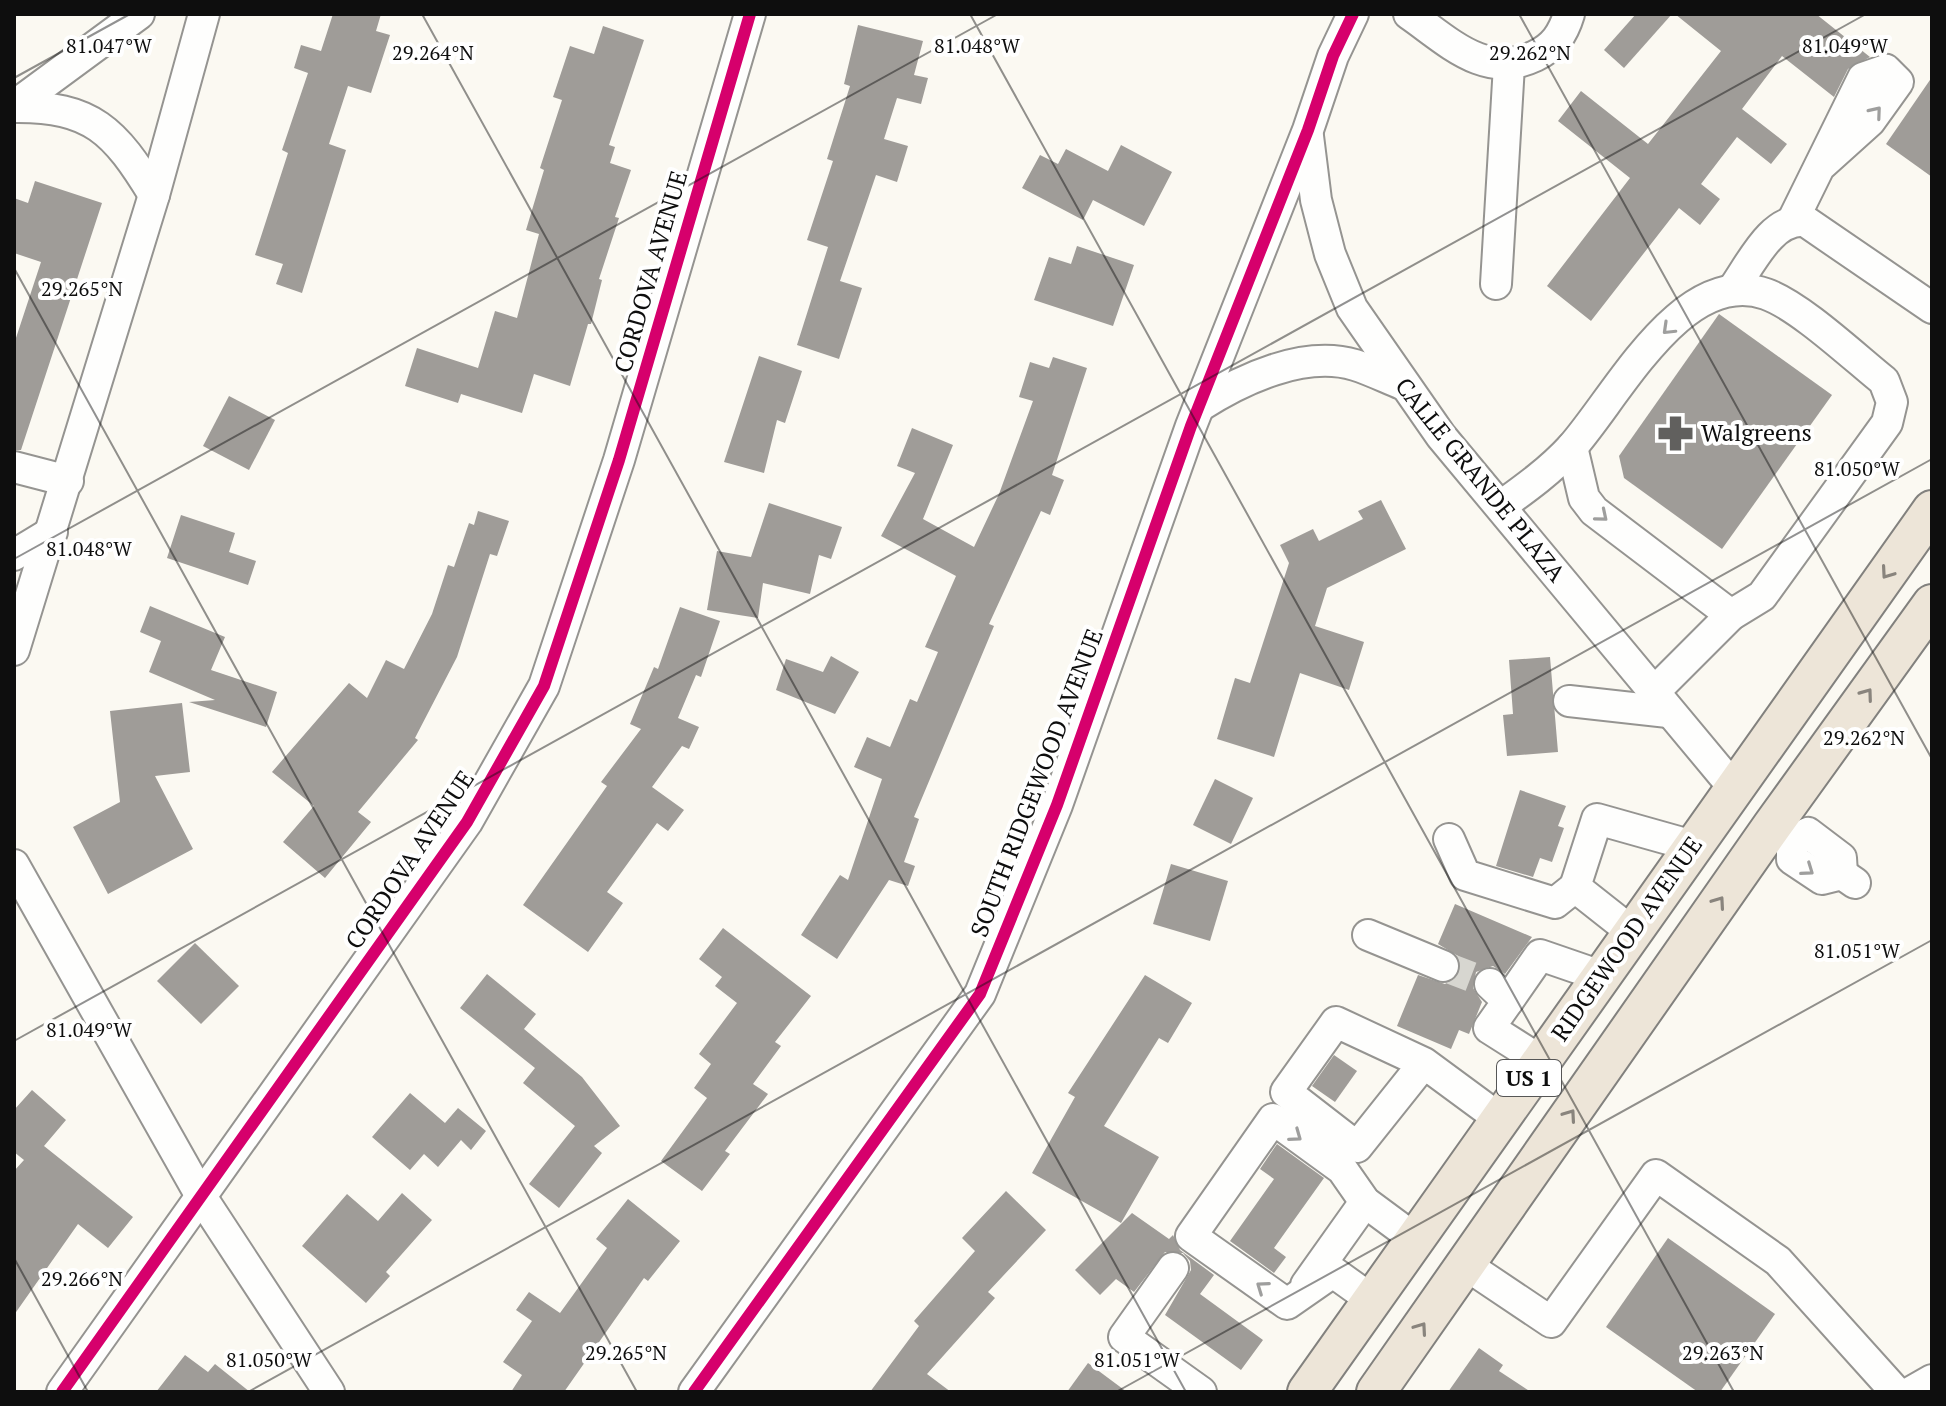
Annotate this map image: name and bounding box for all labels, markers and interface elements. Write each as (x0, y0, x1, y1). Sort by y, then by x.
text: 81.047°W (66, 32, 152, 59)
text: 81.048°W (934, 32, 1020, 59)
text: 81.049°W (1802, 32, 1888, 59)
text: 29.264°N (392, 39, 474, 66)
text: 29.262°N (1489, 39, 1571, 66)
one-way arrow (1866, 107, 1881, 121)
street label: CORDOVA AVENUE (606, 167, 694, 377)
text: 29.265°N (41, 275, 123, 302)
one-way arrow (1663, 320, 1677, 334)
street label: CALLE GRANDE PLAZA (1388, 371, 1573, 589)
pharmacy icon: Walgreens (1656, 414, 1694, 452)
place label: Walgreens (1701, 416, 1812, 448)
text: 81.050°W (1814, 455, 1900, 482)
one-way arrow (1593, 506, 1607, 521)
text: 81.048°W (46, 535, 132, 562)
one-way arrow (1882, 565, 1897, 579)
street label: SOUTH RIDGEWOOD AVENUE (962, 624, 1110, 941)
one-way arrow (1857, 689, 1872, 703)
text: 29.262°N (1823, 724, 1905, 751)
street label: CORDOVA AVENUE (337, 764, 481, 955)
street label: RIDGEWOOD AVENUE (1543, 830, 1709, 1047)
one-way arrow (1799, 860, 1813, 875)
one-way arrow (1709, 897, 1724, 911)
text: 81.051°W (1814, 937, 1900, 964)
text: 81.049°W (46, 1016, 132, 1043)
road number: US 1 (1497, 1060, 1561, 1096)
one-way arrow (1560, 1110, 1575, 1124)
one-way arrow (1287, 1126, 1302, 1140)
text: 29.266°N (41, 1265, 123, 1292)
one-way arrow (1257, 1282, 1271, 1297)
one-way arrow (1411, 1323, 1426, 1337)
text: 29.265°N (585, 1339, 667, 1366)
text: 29.263°N (1682, 1339, 1764, 1366)
text: 81.050°W (226, 1346, 312, 1373)
text: 81.051°W (1094, 1346, 1180, 1373)

